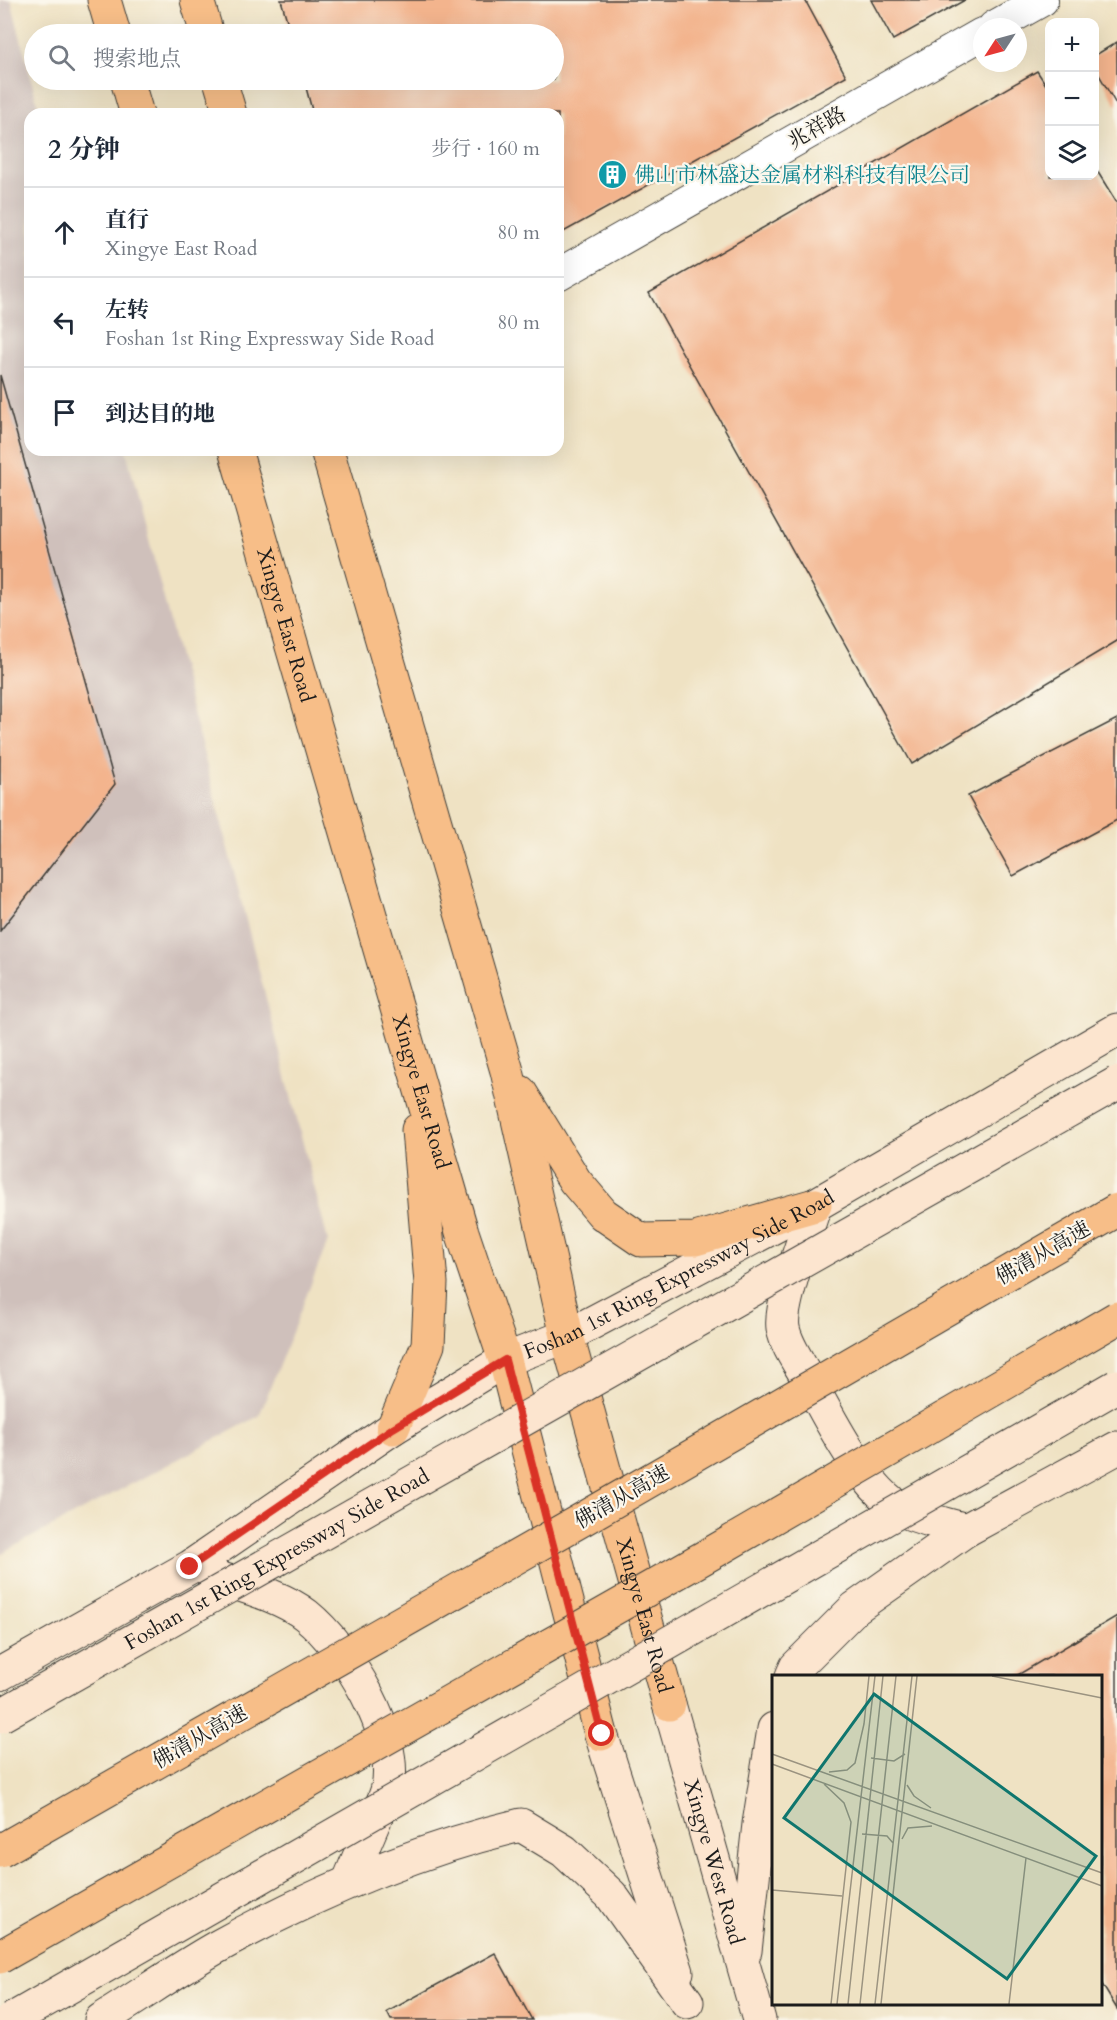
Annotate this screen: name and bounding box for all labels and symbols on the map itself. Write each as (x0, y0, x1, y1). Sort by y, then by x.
north arrow (973, 18, 1027, 72)
street label: 兆祥路 (782, 100, 852, 156)
building icon: 佛山市林盛达金属材料科技有限公司 (597, 159, 629, 191)
place label: 佛山市林盛达金属材料科技有限公司 (634, 161, 970, 190)
street label: Xingye East Road (250, 544, 322, 706)
street label: Xingye East Road (385, 1011, 457, 1172)
street label: Foshan 1st Ring Expressway Side Road (519, 1182, 840, 1366)
street label: 佛清从高速 (990, 1214, 1096, 1292)
street label: 佛清从高速 (569, 1458, 675, 1536)
street label: Foshan 1st Ring Expressway Side Road (119, 1461, 434, 1657)
street label: Xingye East Road (609, 1534, 680, 1696)
route end (176, 1553, 202, 1579)
inset map (772, 1675, 1102, 2005)
street label: 佛清从高速 (147, 1698, 253, 1776)
route start (588, 1720, 614, 1746)
street label: Xingye West Road (677, 1776, 751, 1948)

